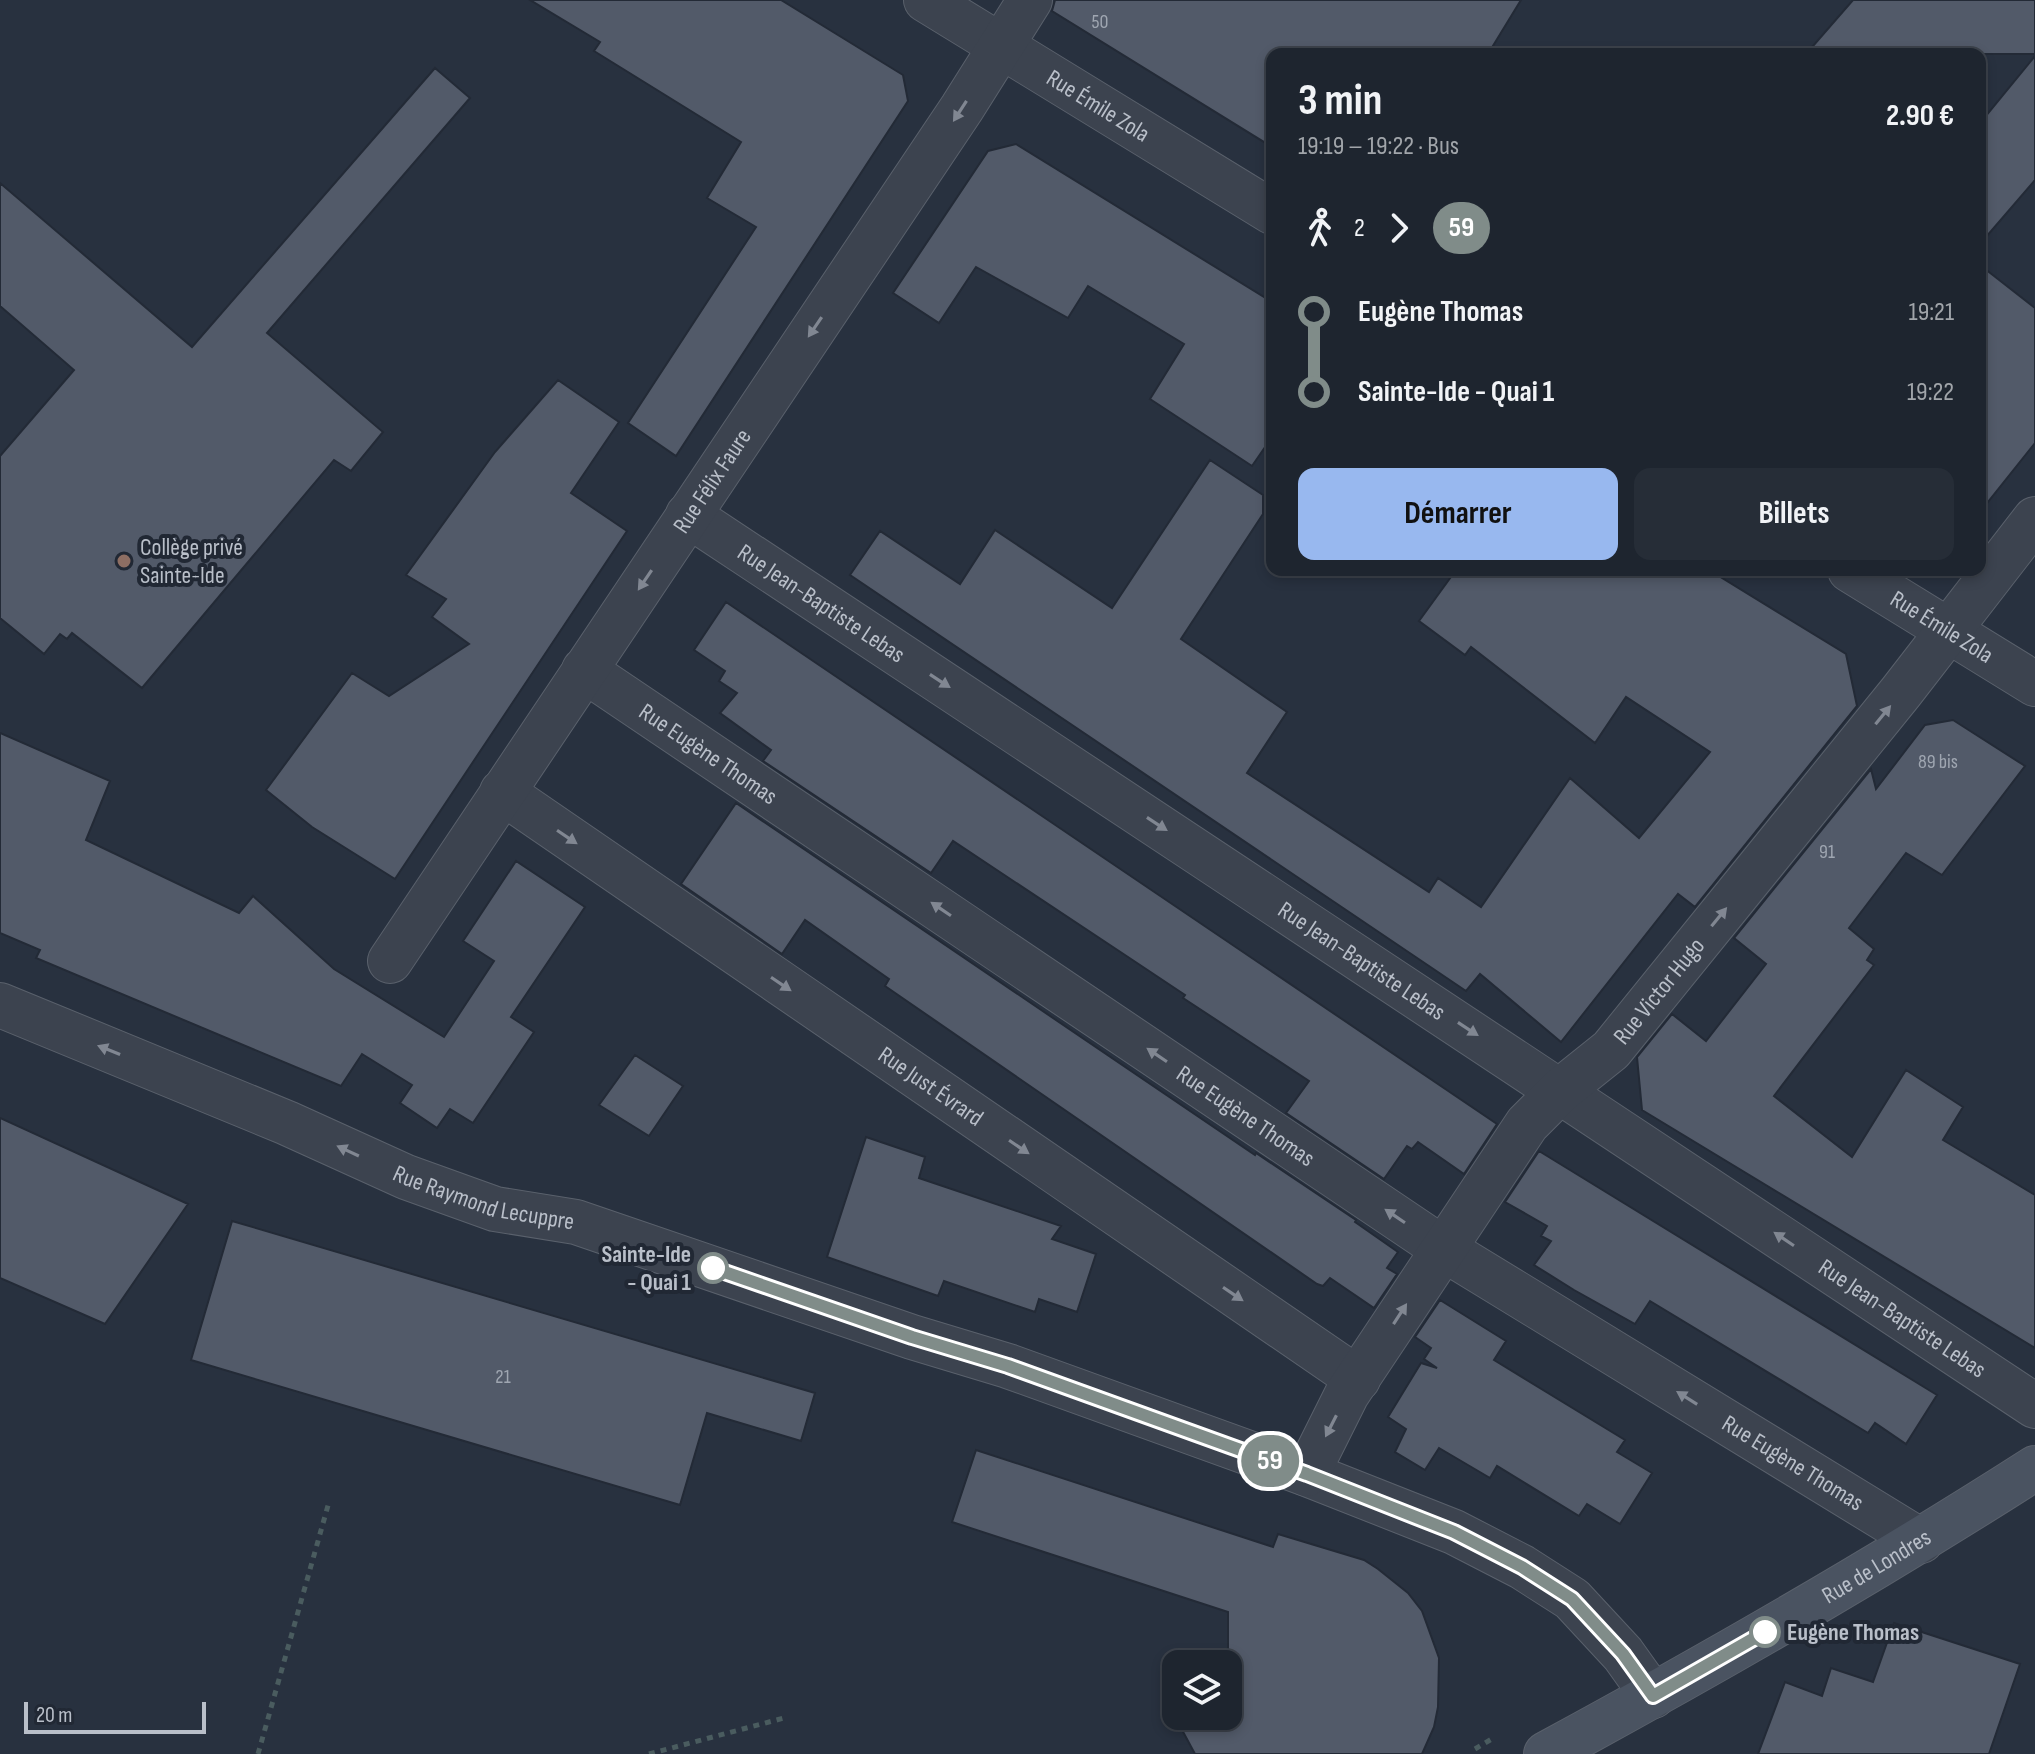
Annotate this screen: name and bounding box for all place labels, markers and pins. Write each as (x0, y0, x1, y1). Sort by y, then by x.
place label: Collège privé Sainte-Ide (140, 533, 243, 590)
marker: Collège privé Sainte-Ide (115, 552, 133, 570)
place label: Sainte-Ide - Quai 1 (601, 1240, 692, 1297)
marker: Sainte-Ide - Quai 1 (698, 1253, 728, 1283)
marker: Eugène Thomas (1750, 1617, 1780, 1647)
place label: Eugène Thomas (1787, 1618, 1919, 1647)

